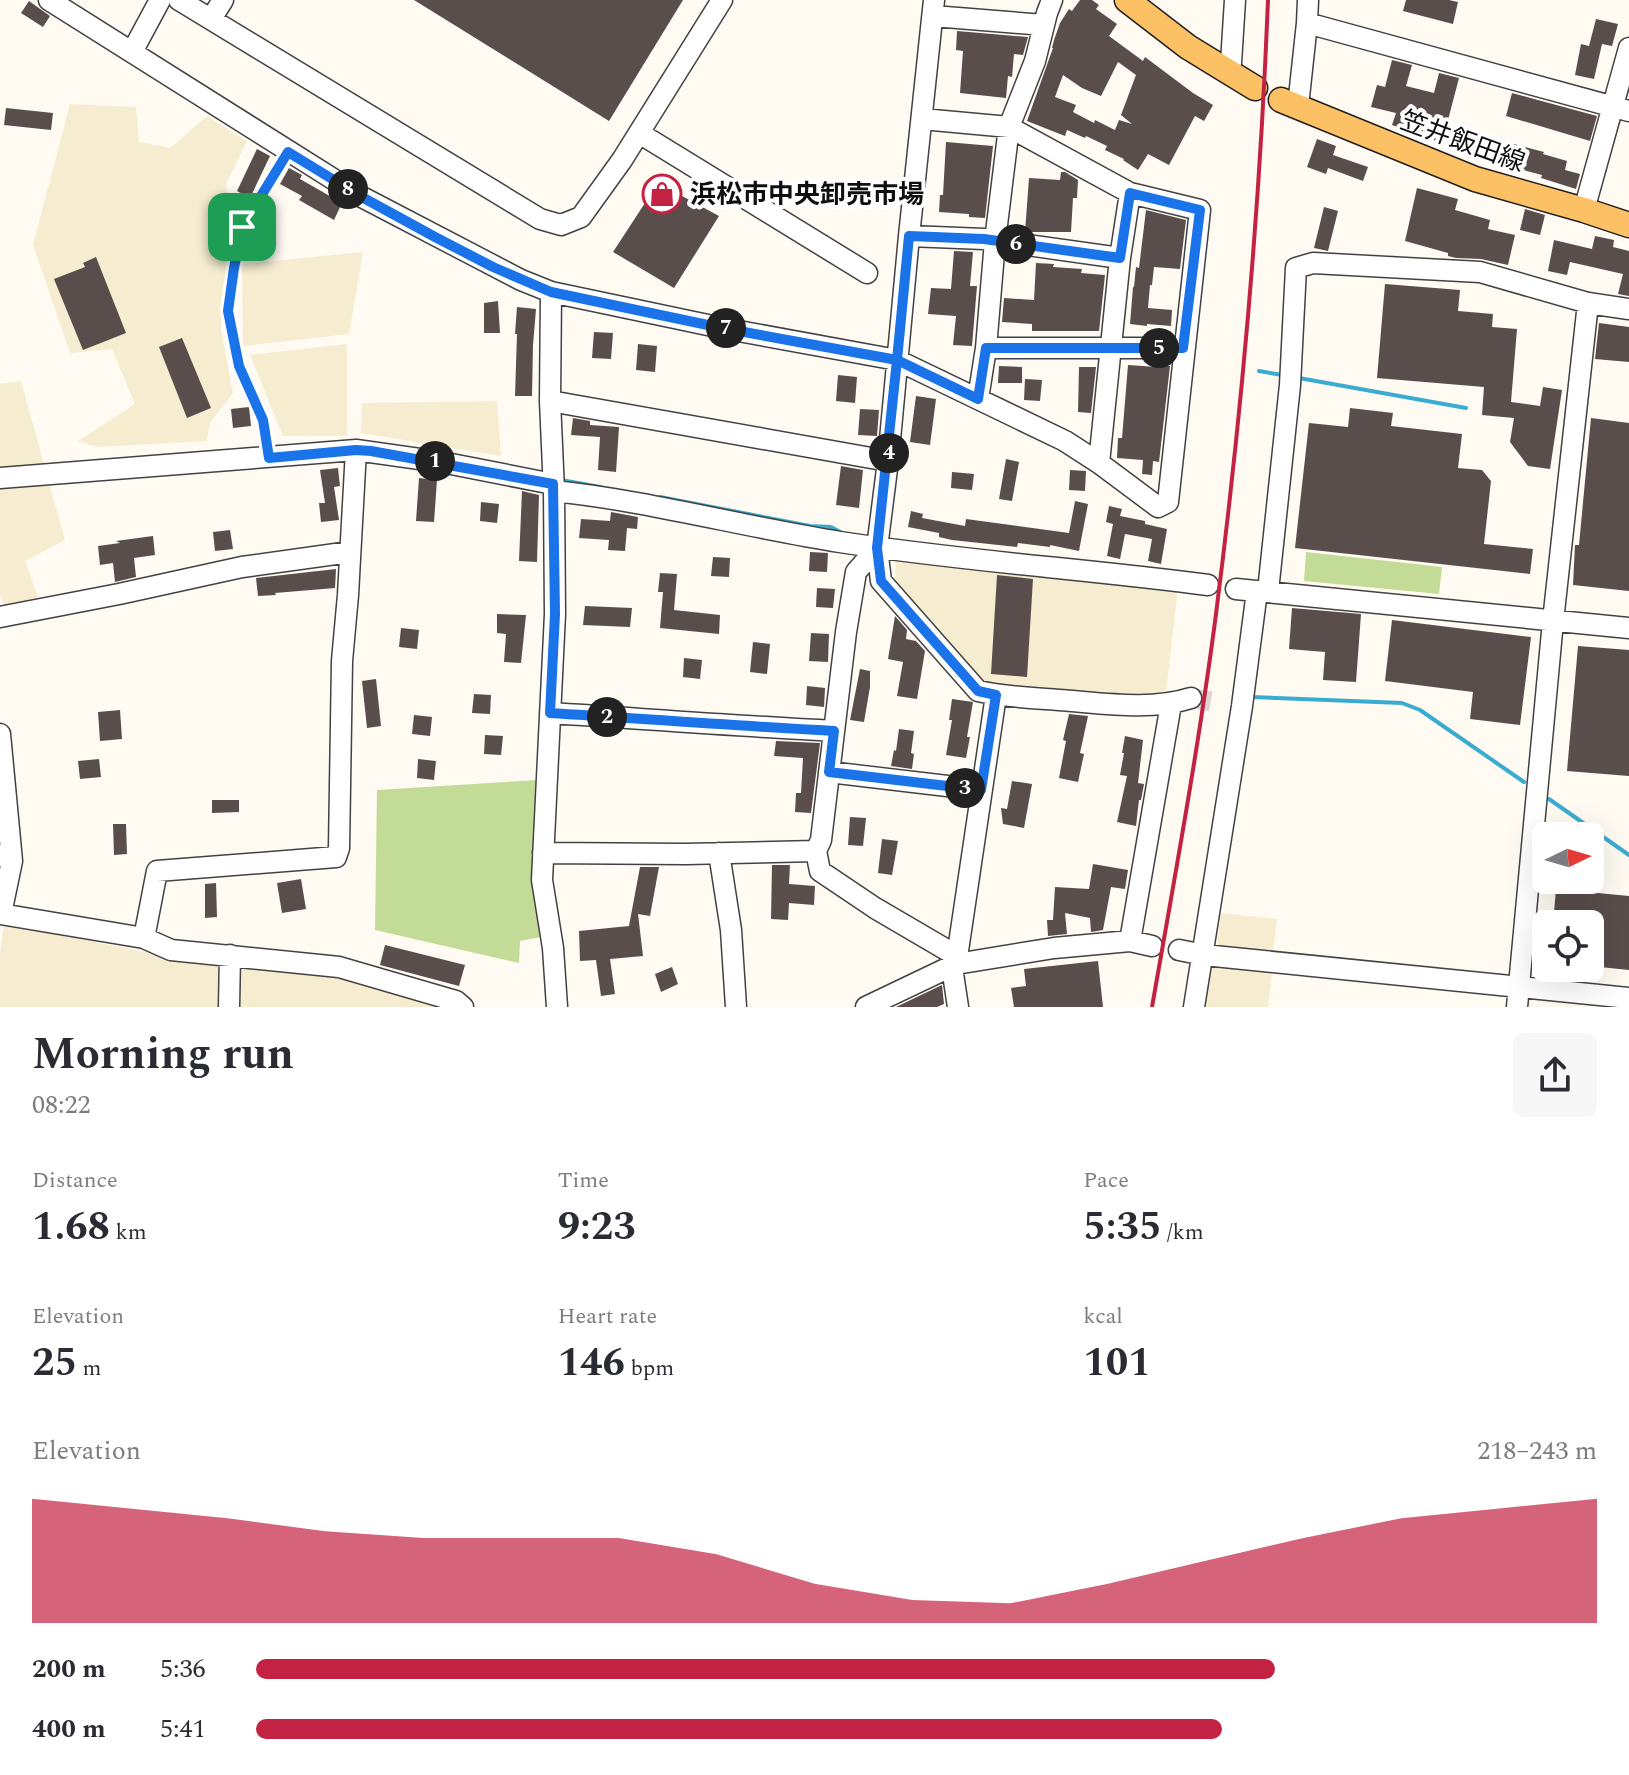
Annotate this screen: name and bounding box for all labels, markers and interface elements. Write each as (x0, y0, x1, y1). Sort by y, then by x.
street label: 笠井飯田線 (1395, 101, 1531, 183)
pin: 8 (328, 169, 368, 209)
text: 8 (342, 172, 354, 205)
shop icon: 浜松市中央卸売市場 (641, 173, 683, 215)
place label: 浜松市中央卸売市場 (690, 175, 924, 215)
pin (208, 193, 276, 261)
icon: arrive (220, 205, 264, 249)
pin: 6 (996, 224, 1036, 264)
text: 6 (1010, 227, 1022, 260)
pin: 7 (706, 308, 746, 348)
text: 7 (720, 311, 732, 344)
pin: 5 (1139, 328, 1179, 368)
text: 5 (1153, 331, 1165, 364)
pin: 4 (869, 433, 909, 473)
text: 4 (883, 436, 895, 469)
pin: 1 (415, 441, 455, 481)
text: 1 (429, 444, 441, 477)
pin: 2 (587, 697, 627, 737)
text: 2 (601, 700, 613, 733)
pin: 3 (945, 768, 985, 808)
text: 3 (959, 771, 971, 804)
north arrow (1532, 822, 1604, 894)
map controls (1532, 822, 1604, 982)
button: locate (1532, 910, 1604, 982)
text: Morning run (32, 1021, 294, 1088)
button: share (1513, 1033, 1597, 1117)
text: 08:22 (32, 1085, 91, 1125)
text: Distance (32, 1164, 118, 1197)
text: Time (558, 1164, 609, 1197)
text: Pace (1083, 1164, 1129, 1197)
text: 1.68 (32, 1197, 110, 1258)
text: 9:23 (558, 1197, 636, 1258)
text: 5:35 (1083, 1197, 1161, 1258)
text: km (110, 1216, 147, 1249)
text: /km (1161, 1216, 1204, 1249)
text: Elevation (32, 1300, 124, 1333)
text: Heart rate (558, 1300, 657, 1333)
text: kcal (1083, 1300, 1123, 1333)
text: 25 (32, 1333, 77, 1394)
text: 146 (558, 1333, 625, 1394)
text: 101 (1083, 1333, 1151, 1394)
text: m (77, 1352, 101, 1385)
text: bpm (625, 1352, 674, 1385)
text: Elevation (32, 1431, 141, 1471)
text: 218–243 m (1477, 1431, 1597, 1471)
text: 200 m (32, 1649, 106, 1689)
text: 5:36 (160, 1649, 206, 1689)
text: 400 m (32, 1709, 106, 1749)
text: 5:41 (160, 1709, 206, 1749)

